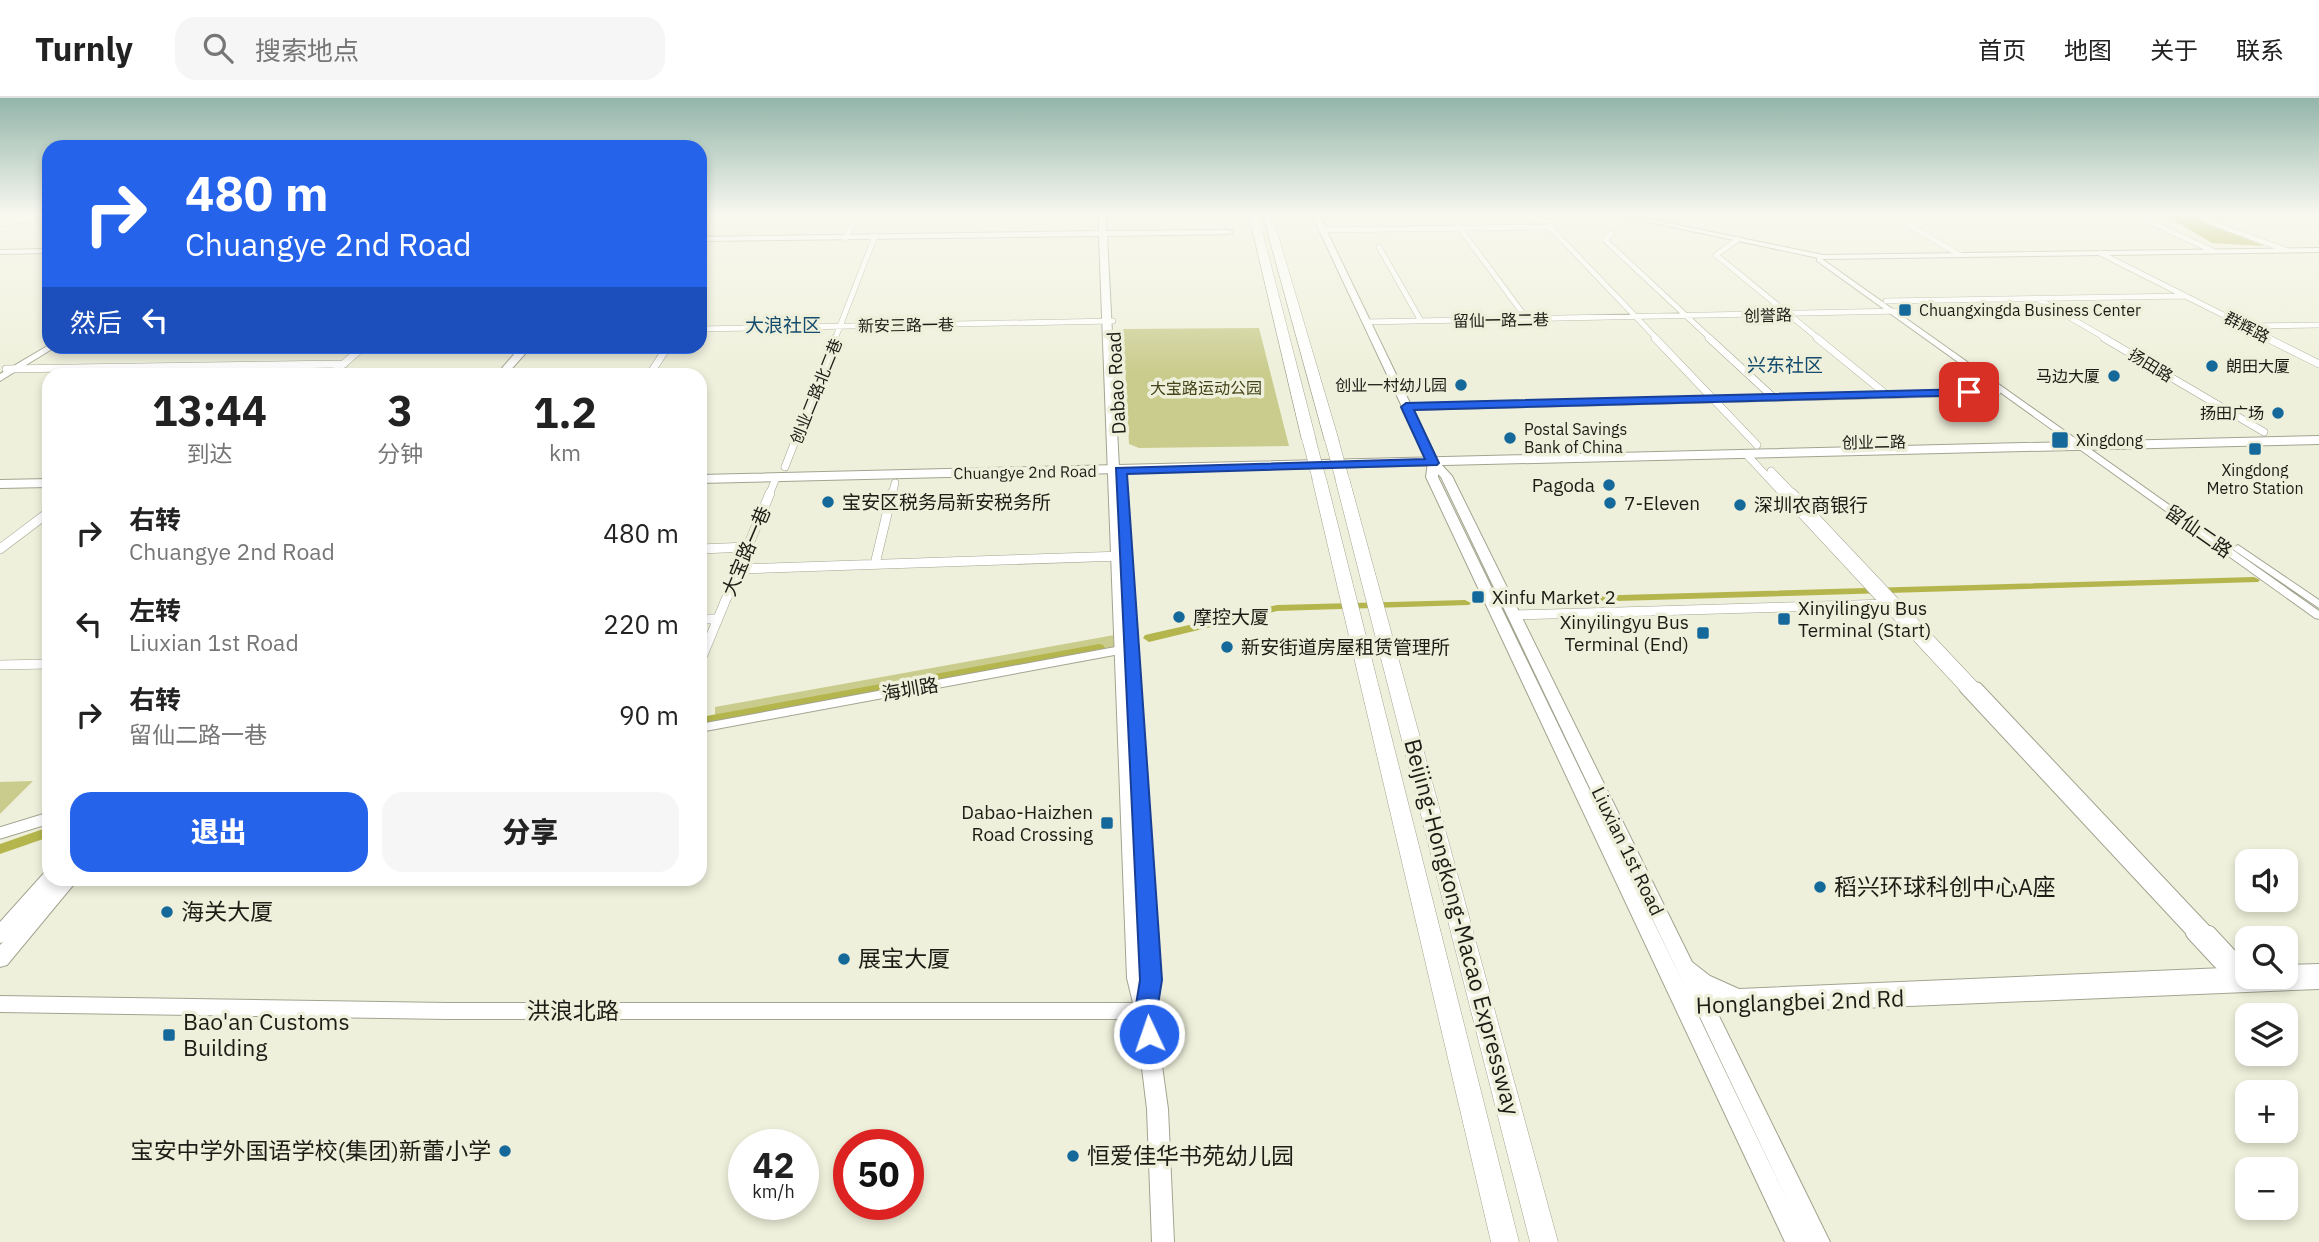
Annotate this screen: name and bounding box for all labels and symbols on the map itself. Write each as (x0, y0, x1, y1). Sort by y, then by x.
place label: Chuangxingda Business Center (1919, 300, 2141, 320)
marker: Chuangxingda Business Center (1897, 302, 1913, 318)
street label: 创誉路 (1744, 305, 1792, 325)
street label: 群辉路 (2221, 307, 2273, 347)
street label: 留仙一路二巷 (1453, 309, 1549, 331)
district label: 大浪社区 (745, 313, 821, 337)
street label: 新安三路一巷 (858, 314, 954, 336)
street label: Dabao Road (1101, 331, 1131, 435)
street label: 创业二路北二巷 (786, 335, 846, 447)
street label: 扬田路 (2125, 344, 2177, 386)
district label: 兴东社区 (1747, 353, 1823, 377)
place label: 朗田大厦 (2226, 356, 2290, 376)
marker: 朗田大厦 (2204, 358, 2220, 374)
pin (1939, 362, 1999, 422)
place label: 马边大厦 (2036, 366, 2100, 386)
marker: 马边大厦 (2106, 368, 2122, 384)
place label: 创业一村幼儿园 (1335, 375, 1447, 395)
marker: 创业一村幼儿园 (1453, 377, 1469, 393)
park label: 大宝路运动公园 (1150, 378, 1262, 398)
place label: 扬田广场 (2200, 403, 2264, 423)
marker: 扬田广场 (2270, 405, 2286, 421)
place label: Postal Savings Bank of China (1524, 419, 1627, 457)
marker: Postal Savings Bank of China (1502, 430, 1518, 446)
marker: Xingdong (2050, 430, 2070, 450)
place label: Xingdong (2076, 430, 2144, 450)
street label: 创业二路 (1842, 431, 1906, 453)
marker: Xingdong Metro Station (2247, 441, 2263, 457)
place label: Xingdong Metro Station (2206, 460, 2304, 498)
street label: Chuangye 2nd Road (953, 461, 1097, 483)
place label: Pagoda (1532, 473, 1595, 497)
marker: Pagoda (1601, 477, 1617, 493)
place label: 宝安区税务局新安税务所 (842, 490, 1051, 514)
place label: 7-Eleven (1624, 491, 1700, 515)
place label: 深圳农商银行 (1754, 493, 1868, 517)
marker: 宝安区税务局新安税务所 (820, 494, 836, 510)
marker: 7-Eleven (1602, 495, 1618, 511)
marker: 深圳农商银行 (1732, 497, 1748, 513)
street label: 留仙二路 (2161, 499, 2237, 563)
street label: 大宝路一巷 (716, 503, 776, 599)
place label: Xinfu Market 2 (1492, 585, 1616, 609)
marker: Xinfu Market 2 (1470, 589, 1486, 605)
place label: Xinyilingyu Bus Terminal (Start) (1798, 596, 1931, 642)
place label: 摩控大厦 (1193, 605, 1269, 629)
marker: 摩控大厦 (1171, 609, 1187, 625)
place label: Xinyilingyu Bus Terminal (End) (1560, 610, 1689, 656)
marker: Xinyilingyu Bus Terminal (Start) (1776, 611, 1792, 627)
marker: Xinyilingyu Bus Terminal (End) (1695, 625, 1711, 641)
place label: 新安街道房屋租赁管理所 (1241, 635, 1450, 659)
marker: 新安街道房屋租赁管理所 (1219, 639, 1235, 655)
street label: 海圳路 (880, 672, 940, 706)
street label: Beijing-Hongkong-Macao Expressway (1398, 735, 1528, 1119)
street label: Liuxian 1st Road (1586, 783, 1670, 919)
place label: Dabao-Haizhen Road Crossing (961, 800, 1093, 846)
marker: Dabao-Haizhen Road Crossing (1099, 815, 1115, 831)
place label: 稻兴环球科创中心A座 (1834, 871, 2056, 901)
marker: 稻兴环球科创中心A座 (1812, 879, 1828, 895)
place label: 海关大厦 (181, 896, 273, 926)
marker: 海关大厦 (159, 904, 175, 920)
place label: 展宝大厦 (858, 943, 950, 973)
marker: 展宝大厦 (836, 951, 852, 967)
street label: Honglangbei 2nd Rd (1695, 982, 1905, 1020)
street label: 洪浪北路 (527, 995, 619, 1025)
position arrow (1112, 997, 1186, 1071)
place label: Bao'an Customs Building (183, 1006, 350, 1062)
marker: Bao'an Customs Building (161, 1027, 177, 1043)
speed limit sign: 50 (833, 1129, 924, 1220)
place label: 宝安中学外国语学校(集团)新蕾小学 (131, 1135, 491, 1165)
place label: 恒爱佳华书苑幼儿园 (1087, 1140, 1294, 1170)
marker: 宝安中学外国语学校(集团)新蕾小学 (497, 1143, 513, 1159)
marker: 恒爱佳华书苑幼儿园 (1065, 1148, 1081, 1164)

